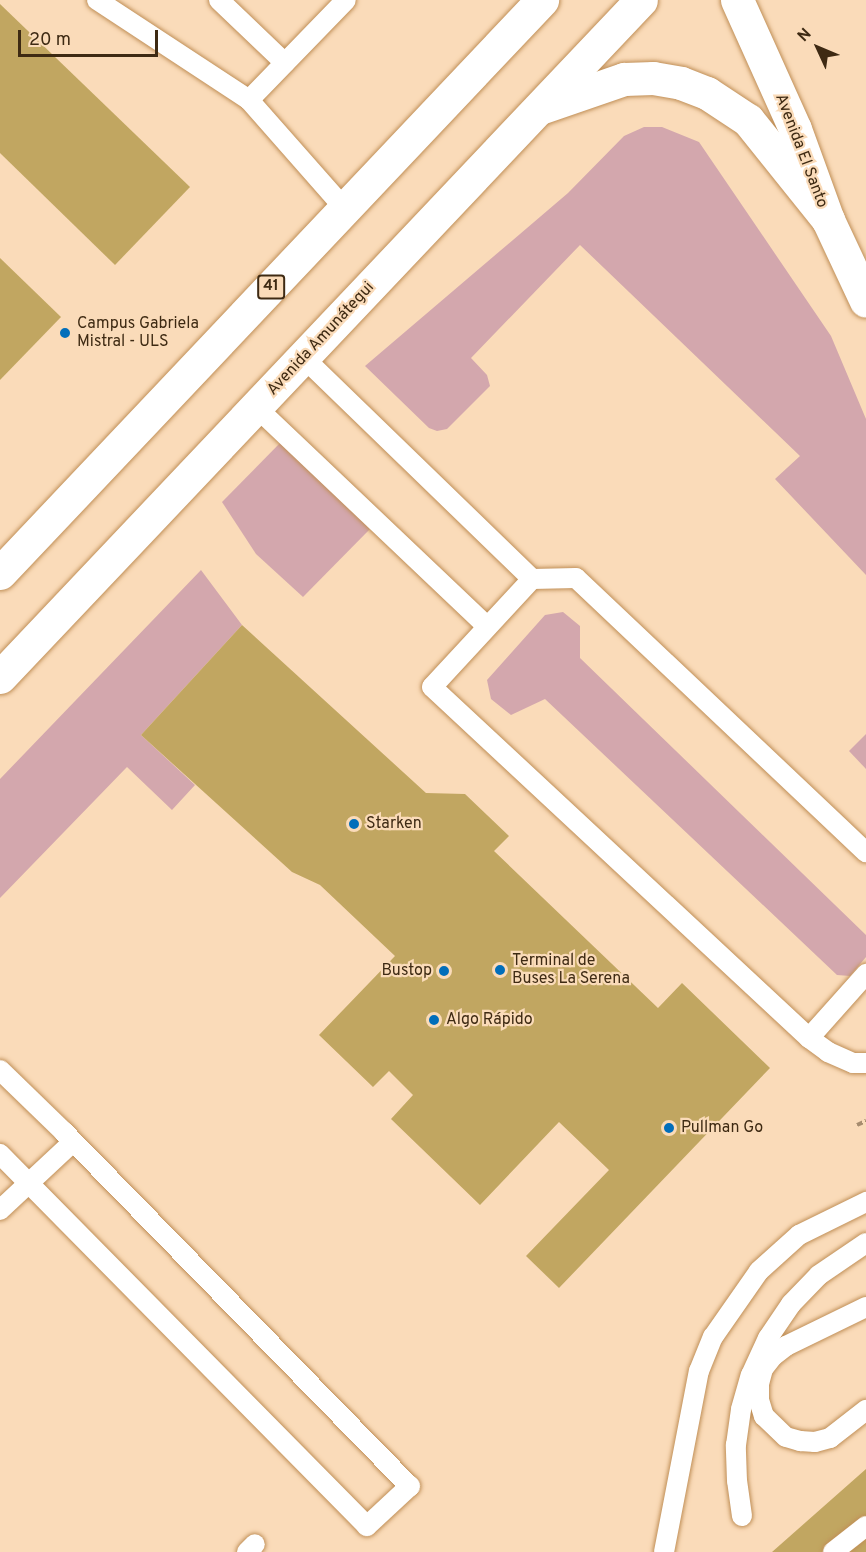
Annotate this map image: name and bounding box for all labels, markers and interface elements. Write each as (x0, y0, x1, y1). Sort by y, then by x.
scale bar (21, 18, 160, 56)
north arrow (788, 18, 848, 78)
text: N (794, 24, 816, 47)
text: 20 m (29, 29, 71, 52)
street label: Avenida El Santo (770, 91, 832, 211)
road number: 41 (256, 275, 286, 299)
street label: Avenida Amunátegui (263, 278, 379, 400)
place label: Campus Gabriela Mistral - ULS (77, 314, 199, 352)
marker: Campus Gabriela Mistral - ULS (58, 326, 72, 340)
place label: Starken (366, 814, 422, 834)
marker: Starken (347, 817, 361, 831)
place label: Terminal de Buses La Serena (512, 951, 630, 989)
place label: Bustop (381, 961, 432, 981)
marker: Terminal de Buses La Serena (493, 963, 507, 977)
marker: Bustop (437, 964, 451, 978)
place label: Algo Rápido (446, 1010, 533, 1030)
marker: Algo Rápido (427, 1013, 441, 1027)
place label: Pullman Go (681, 1118, 763, 1138)
marker: Pullman Go (662, 1121, 676, 1135)

